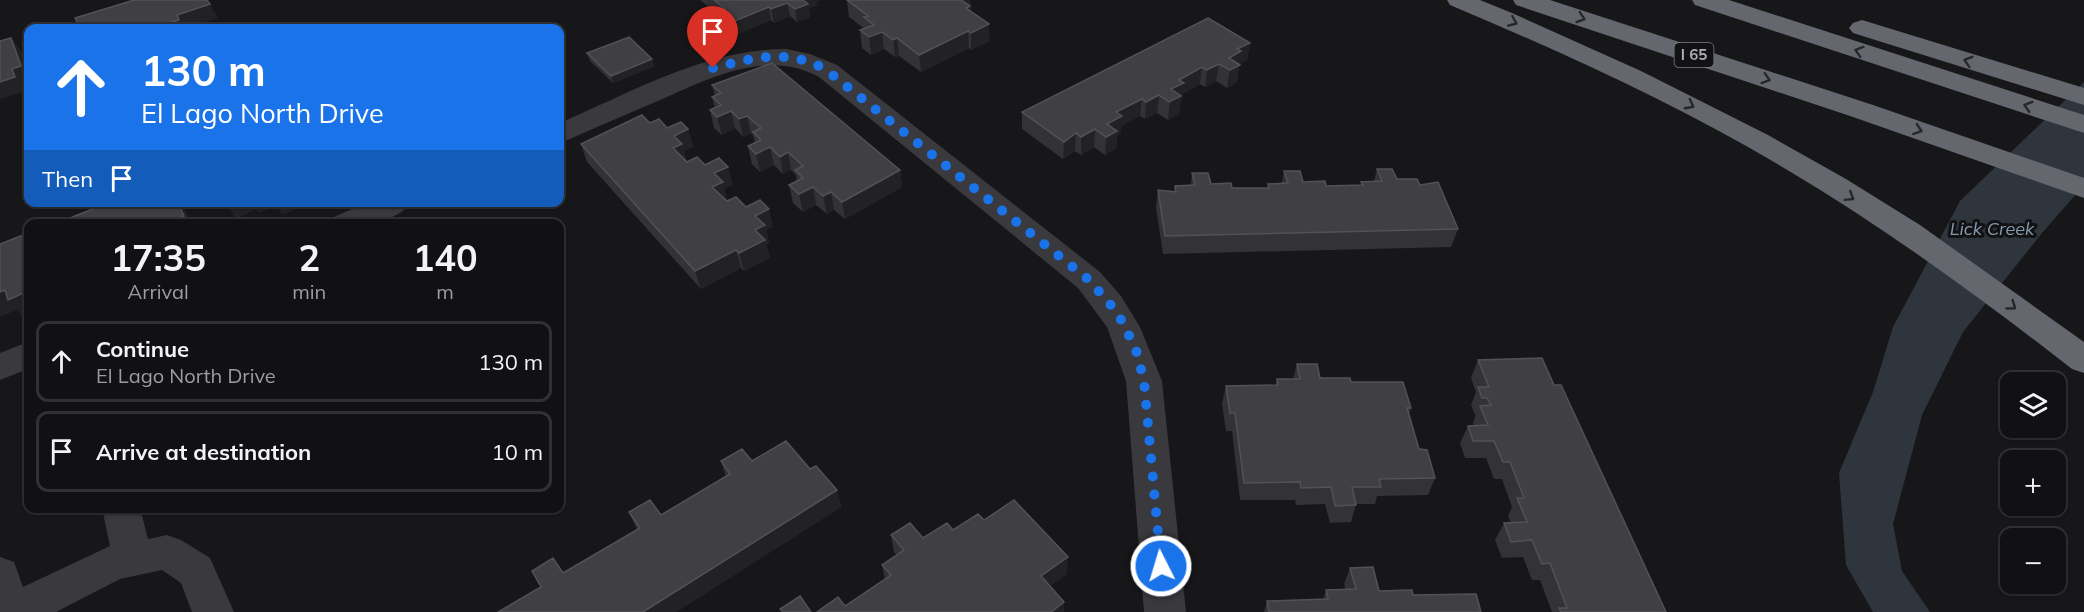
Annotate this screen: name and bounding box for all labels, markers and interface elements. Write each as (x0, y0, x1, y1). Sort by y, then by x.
pin (687, 6, 738, 68)
one-way arrow (1575, 11, 1586, 24)
icon: arrive (696, 15, 729, 48)
one-way arrow (1507, 15, 1518, 27)
road number: I 65 (1674, 43, 1714, 67)
text: 130 m (141, 44, 266, 97)
one-way arrow (1854, 45, 1865, 58)
icon: ahead (42, 48, 120, 126)
one-way arrow (1963, 56, 1974, 68)
one-way arrow (1760, 72, 1771, 84)
text: El Lago North Drive (141, 96, 384, 130)
one-way arrow (1684, 98, 1694, 109)
one-way arrow (2023, 101, 2034, 113)
one-way arrow (1912, 122, 1923, 135)
icon: arrive (105, 162, 138, 195)
text: Then (42, 165, 93, 193)
one-way arrow (1844, 189, 1855, 200)
water label: Lick Creek (1950, 217, 2035, 240)
text: 17:35 (110, 235, 206, 280)
text: 2 (298, 235, 320, 280)
text: 140 (413, 235, 478, 280)
text: Arrival (128, 279, 189, 304)
text: min (292, 279, 326, 304)
text: m (436, 279, 454, 304)
one-way arrow (2006, 299, 2017, 310)
text: Continue (96, 335, 189, 363)
icon: ahead (45, 345, 78, 378)
text: 130 m (478, 348, 543, 376)
text: El Lago North Drive (96, 363, 276, 388)
map controls (2000, 372, 2066, 594)
button: layers (2000, 372, 2066, 438)
icon: arrive (45, 435, 78, 468)
text: Arrive at destination (96, 438, 311, 466)
text: 10 m (492, 438, 543, 466)
button: + (2000, 450, 2066, 516)
button: − (2000, 528, 2066, 594)
position arrow (1129, 534, 1193, 598)

